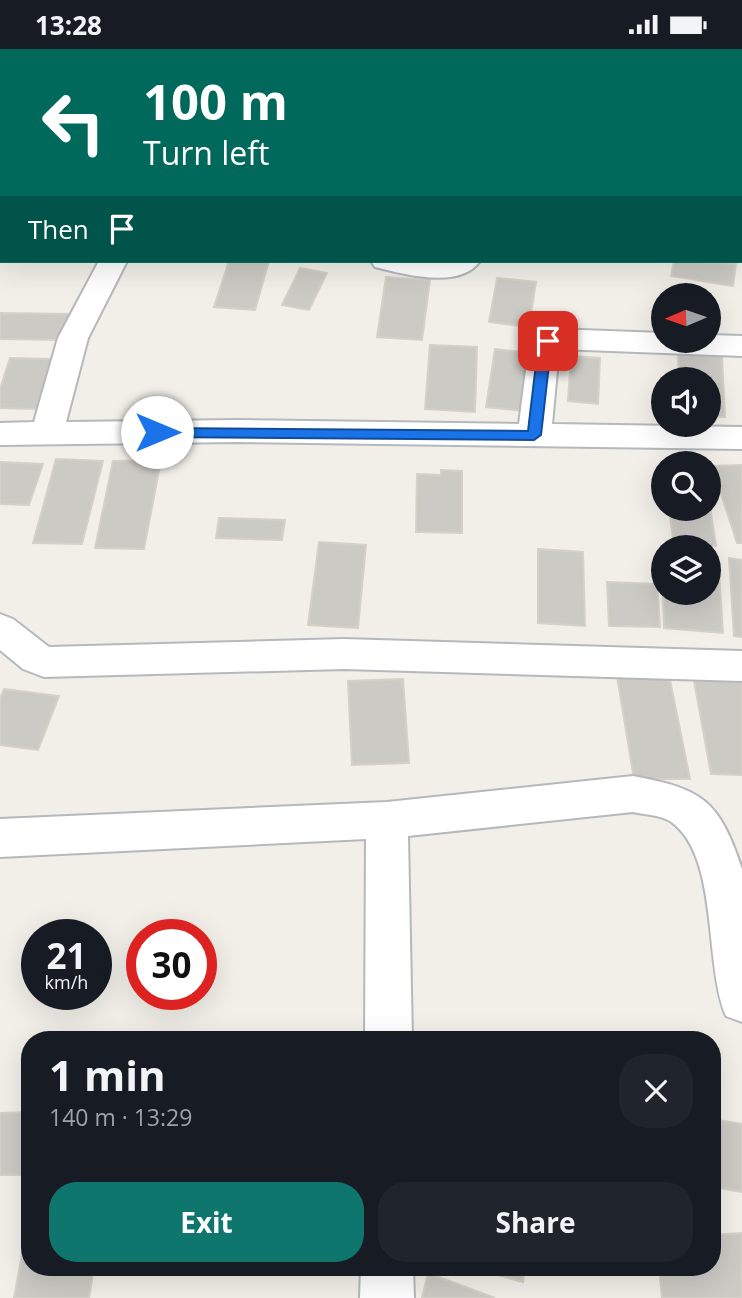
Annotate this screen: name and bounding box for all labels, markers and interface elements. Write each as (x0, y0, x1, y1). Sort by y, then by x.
text: 13:28 (35, 7, 102, 43)
text: 100 m (143, 68, 288, 134)
icon: left (28, 77, 119, 168)
text: Turn left (143, 131, 269, 174)
icon: arrive (103, 210, 141, 248)
text: Then (28, 211, 89, 247)
north arrow (651, 283, 721, 353)
map controls (651, 283, 721, 605)
pin (518, 311, 578, 371)
icon: arrive (529, 322, 567, 360)
button: sound (651, 367, 721, 437)
position arrow (120, 395, 194, 469)
button: search (651, 451, 721, 521)
button: layers (651, 535, 721, 605)
speed limit sign: 30 (126, 919, 217, 1010)
text: 21 (46, 932, 87, 979)
text: km/h (45, 970, 88, 994)
text: 1 min (49, 1046, 166, 1103)
button: close (619, 1054, 693, 1128)
text: 140 m · 13:29 (49, 1101, 192, 1133)
button: Exit (49, 1182, 364, 1262)
button: Share (378, 1182, 693, 1262)

